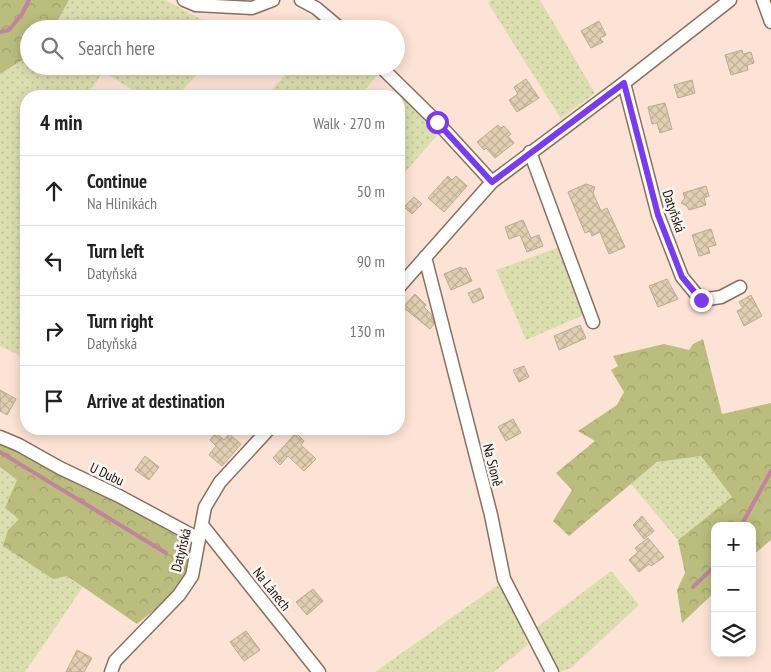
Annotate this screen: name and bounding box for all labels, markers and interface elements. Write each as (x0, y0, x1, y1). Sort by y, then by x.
search box (20, 20, 405, 75)
icon: search (38, 34, 66, 62)
text: Search here (78, 36, 155, 60)
text: 4 min (40, 109, 82, 136)
route start (426, 111, 449, 134)
text: Walk · 270 m (313, 113, 385, 133)
text: Continue (87, 169, 147, 193)
icon: ahead (40, 177, 68, 205)
text: 50 m (357, 181, 385, 201)
street label: Datyňská (658, 187, 690, 235)
text: Na Hlinikách (87, 193, 157, 213)
text: Turn left (87, 239, 144, 263)
icon: left (40, 247, 68, 275)
text: 90 m (357, 251, 385, 271)
text: Datyňská (87, 263, 137, 283)
route end (690, 289, 713, 312)
text: Turn right (87, 309, 153, 333)
icon: right (40, 317, 68, 345)
text: 130 m (350, 321, 385, 341)
text: Datyňská (87, 333, 137, 353)
icon: arrive (40, 387, 68, 415)
text: Arrive at destination (87, 389, 225, 413)
street label: Na Sioně (479, 442, 507, 488)
street label: U Dubu (87, 458, 127, 490)
map controls (711, 522, 756, 657)
button: + (711, 522, 756, 567)
street label: Datyňská (167, 527, 195, 573)
street label: Na Lánech (249, 564, 295, 614)
button: − (711, 567, 756, 612)
button: layers (711, 612, 756, 657)

